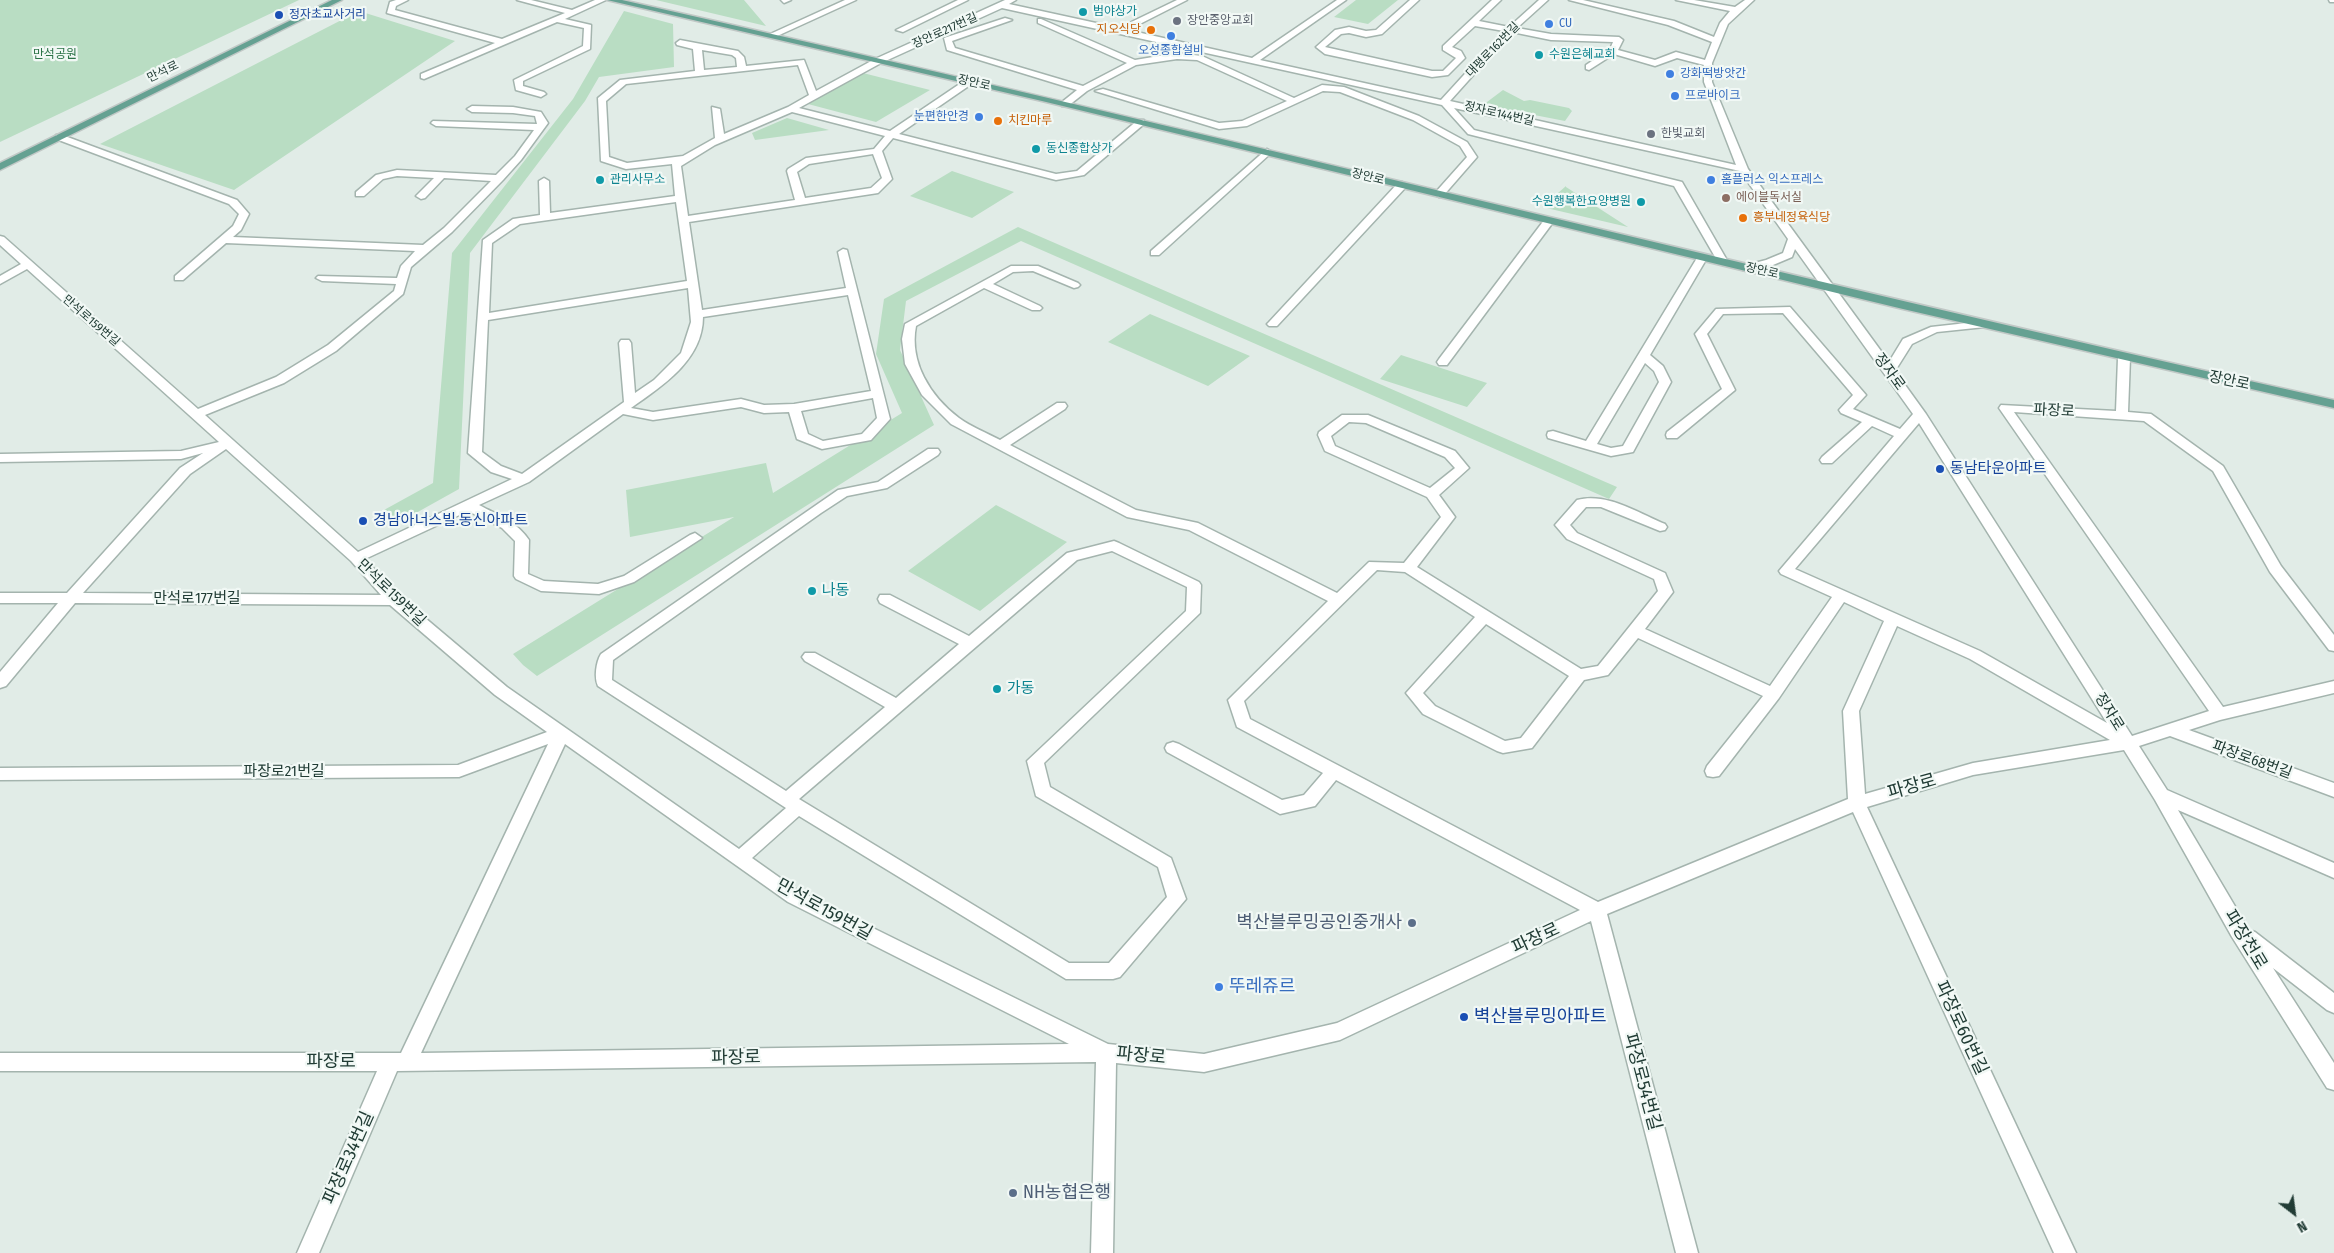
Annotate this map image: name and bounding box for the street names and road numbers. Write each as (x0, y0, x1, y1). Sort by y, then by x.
street label: 장안로217번길 (910, 10, 980, 52)
street label: 대평로162번길 (1463, 19, 1523, 81)
street label: 만석로 (145, 58, 181, 86)
street label: 장안로 (956, 72, 992, 94)
street label: 정자로144번길 (1463, 99, 1535, 129)
street label: 장안로 (1350, 166, 1386, 188)
street label: 장안로 (1744, 260, 1780, 282)
street label: 만석로159번길 (59, 292, 123, 350)
street label: 정자로 (1870, 350, 1908, 394)
street label: 장안로 (2207, 368, 2251, 394)
street label: 파장로 (2033, 401, 2075, 421)
street label: 만석로159번길 (353, 556, 429, 630)
street label: 만석로177번길 (153, 590, 241, 608)
street label: 정자로 (2090, 690, 2128, 734)
street label: 파장로68번길 (2209, 737, 2295, 783)
street label: 파장로21번길 (243, 763, 325, 781)
street label: 파장로 (1885, 770, 1939, 804)
street label: 만석로159번길 (772, 875, 876, 945)
street label: 파장천로 (2219, 906, 2271, 974)
street label: 파장로 (1509, 919, 1563, 959)
street label: 파장로60번길 (1930, 978, 1992, 1078)
street label: 파장로54번길 (1619, 1031, 1665, 1133)
street label: 파장로 (1115, 1043, 1167, 1069)
street label: 파장로 (711, 1047, 761, 1069)
street label: 파장로 (306, 1051, 356, 1073)
street label: 파장로34번길 (319, 1108, 379, 1208)

